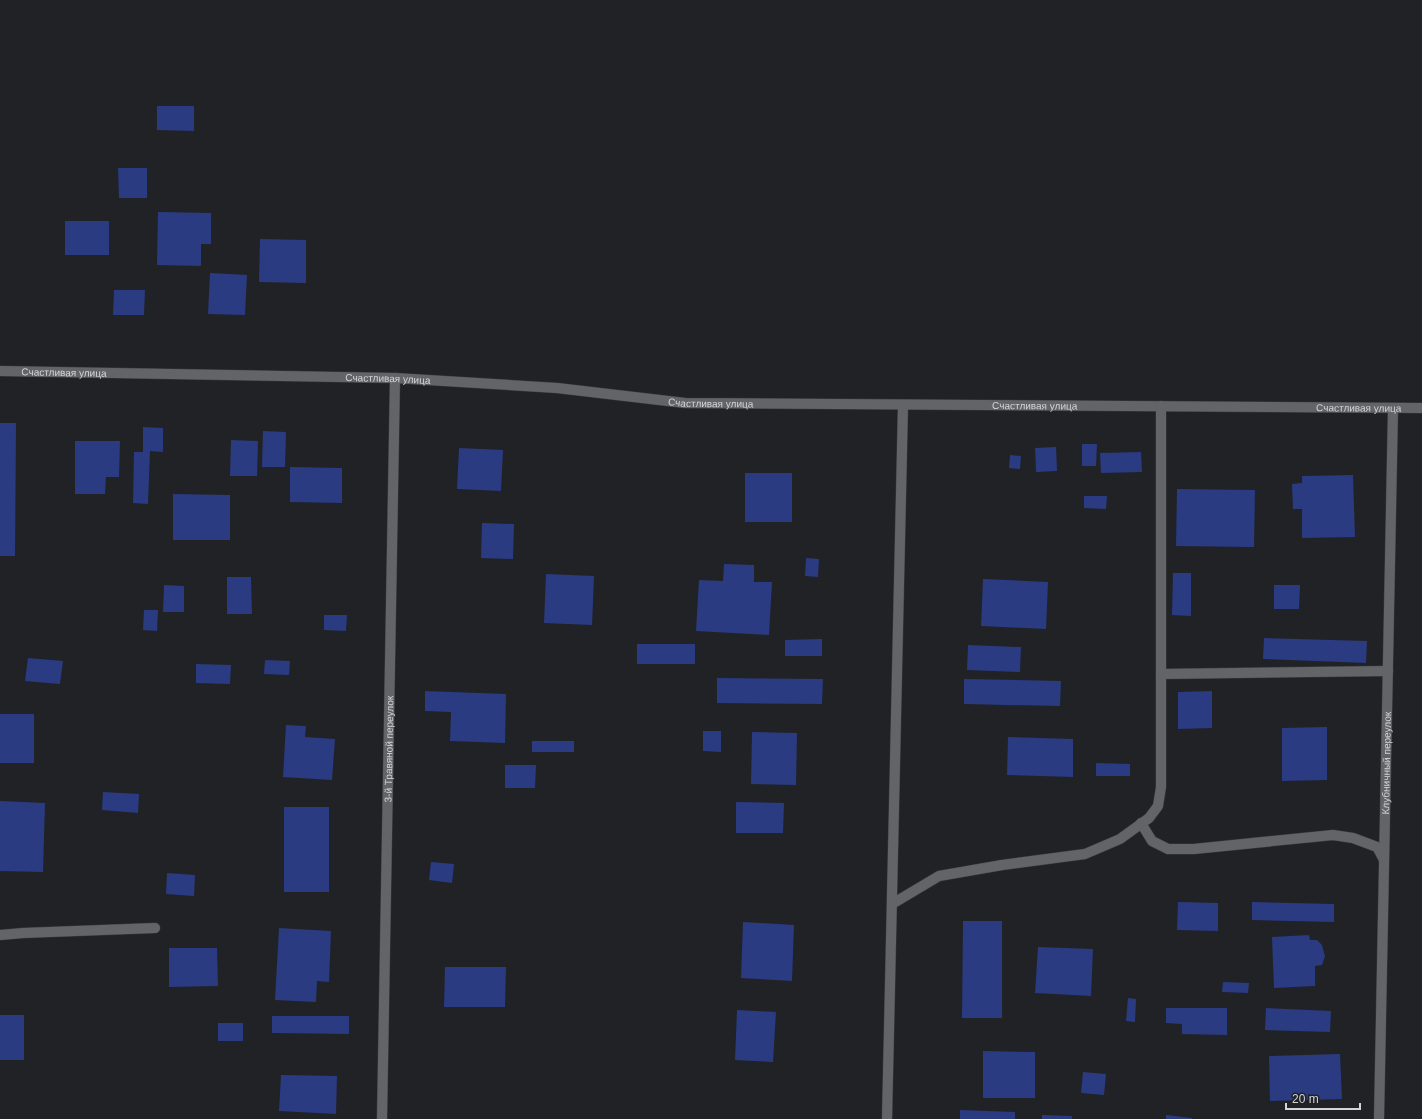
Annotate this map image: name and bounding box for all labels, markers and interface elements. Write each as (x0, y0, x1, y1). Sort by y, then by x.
street label: Счастливая улица (21, 366, 107, 379)
street label: Счастливая улица (345, 372, 431, 386)
street label: Счастливая улица (668, 396, 754, 409)
street label: Счастливая улица (992, 400, 1078, 412)
street label: Счастливая улица (1316, 402, 1402, 414)
street label: 3-й Травяной переулок (383, 695, 395, 803)
street label: Клубничный переулок (1380, 711, 1393, 814)
scale bar (1286, 1085, 1360, 1111)
text: 20 m (1292, 1092, 1319, 1106)

